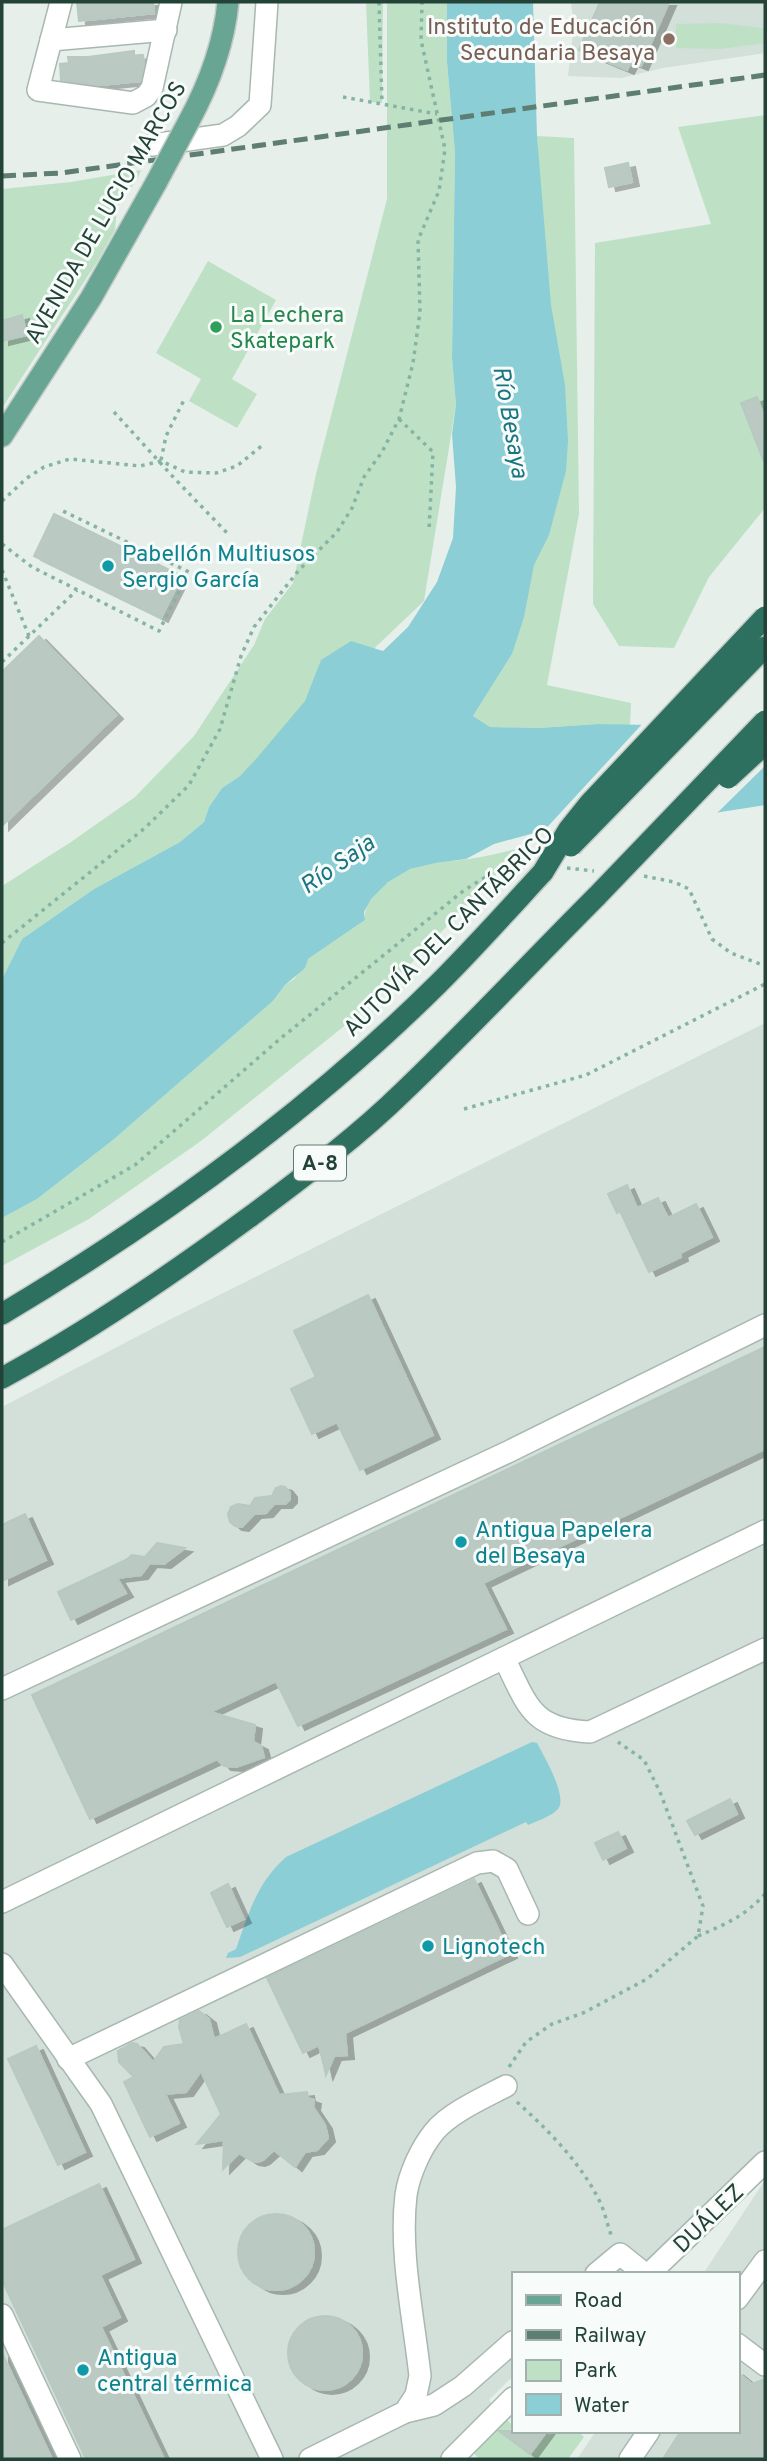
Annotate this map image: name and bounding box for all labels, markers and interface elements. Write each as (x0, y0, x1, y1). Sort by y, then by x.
place label: Instituto de Educación Secundaria Besaya (427, 14, 655, 69)
marker: Instituto de Educación Secundaria Besaya (661, 31, 677, 47)
street label: AVENIDA DE LUCIO MARCOS (20, 77, 194, 350)
place label: La Lechera Skatepark (230, 302, 344, 357)
marker: La Lechera Skatepark (208, 319, 224, 335)
water label: Río Besaya (484, 364, 534, 481)
place label: Pabellón Multiusos Sergio García (122, 541, 315, 596)
marker: Pabellón Multiusos Sergio García (100, 558, 116, 574)
street label: AUTOVÍA DEL CANTÁBRICO (338, 821, 561, 1044)
water label: Río Saja (295, 829, 382, 902)
road number: A-8 (294, 1146, 346, 1180)
place label: Antigua Papelera del Besaya (475, 1517, 652, 1572)
marker: Antigua Papelera del Besaya (453, 1534, 469, 1550)
place label: Lignotech (442, 1934, 545, 1963)
marker: Lignotech (420, 1938, 436, 1954)
street label: DUÁLEZ (668, 2178, 751, 2261)
legend (512, 2272, 739, 2433)
text: Road (574, 2288, 623, 2315)
text: Railway (574, 2323, 647, 2350)
place label: Antigua central térmica (97, 2345, 252, 2400)
text: Park (574, 2358, 617, 2385)
marker: Antigua central térmica (75, 2362, 91, 2378)
text: Water (574, 2393, 629, 2420)

